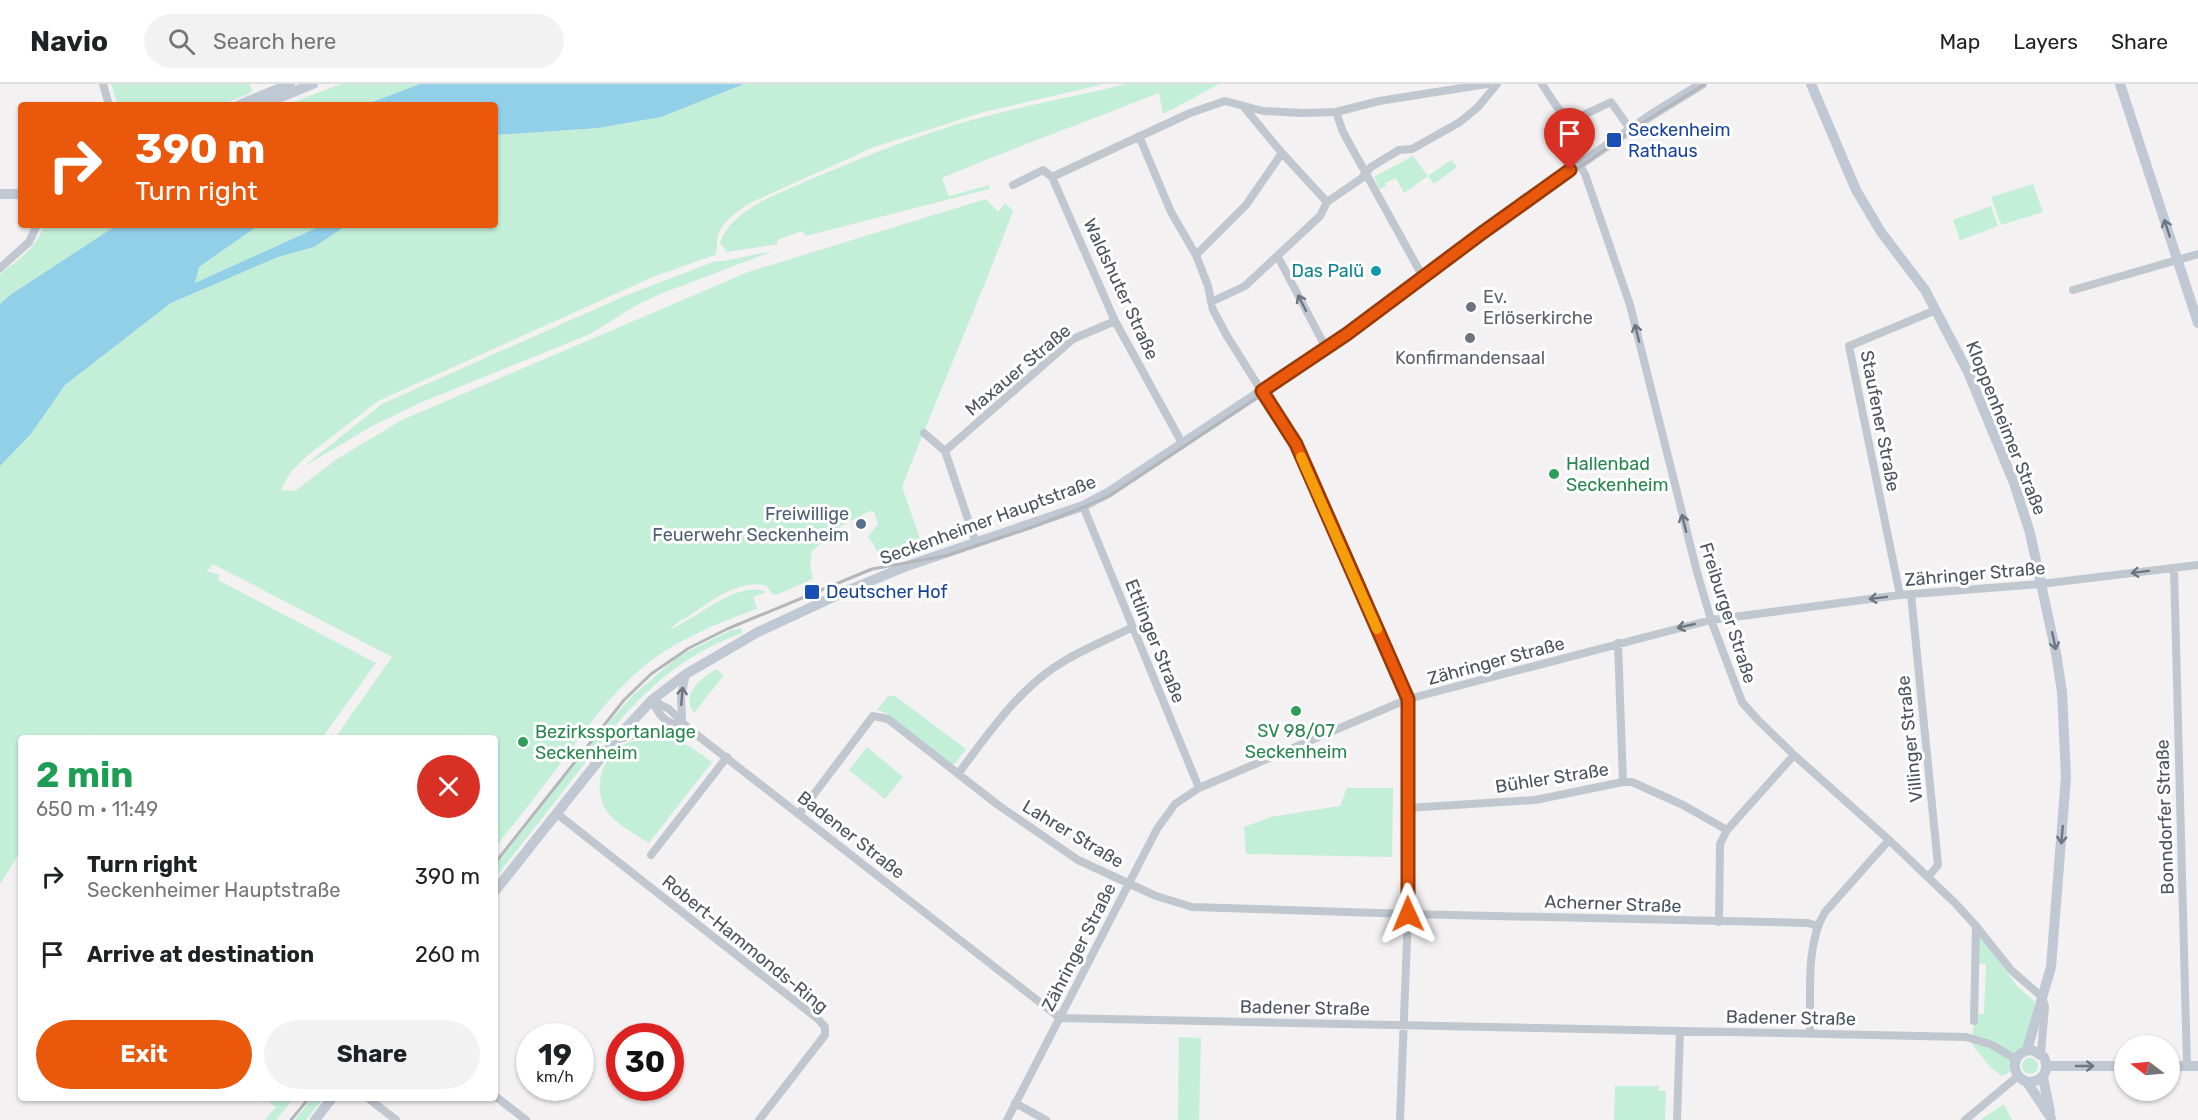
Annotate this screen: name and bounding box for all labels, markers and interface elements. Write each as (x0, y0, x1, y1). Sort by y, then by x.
search box (144, 14, 564, 68)
text: Navio (30, 25, 108, 58)
icon: search (165, 25, 198, 58)
text: Search here (213, 28, 336, 55)
text: Map (1939, 29, 1980, 54)
text: Layers (2013, 29, 2078, 54)
text: Share (2111, 29, 2168, 54)
pin (1544, 108, 1595, 170)
icon: arrive (1553, 117, 1586, 150)
place label: Seckenheim Rathaus (1628, 119, 1730, 162)
text: 390 m (135, 124, 266, 174)
icon: right (36, 126, 114, 204)
marker: Seckenheim Rathaus (1605, 131, 1623, 149)
text: Turn right (135, 175, 258, 207)
street label: Waldshuter Straße (1079, 215, 1163, 363)
one-way arrow (2161, 219, 2172, 238)
place label: Das Palü (1292, 260, 1364, 282)
marker: Das Palü (1369, 264, 1383, 278)
place label: Ev. Erlöserkirche (1483, 286, 1593, 329)
one-way arrow (1296, 294, 1307, 312)
marker: Ev. Erlöserkirche (1464, 300, 1478, 314)
street label: Maxauer Straße (961, 319, 1075, 421)
one-way arrow (1631, 324, 1643, 343)
marker: Konfirmandensaal (1463, 331, 1477, 345)
street label: Kloppenheimer Straße (1961, 338, 2051, 518)
place label: Konfirmandensaal (1395, 347, 1545, 369)
street label: Staufener Straße (1856, 349, 1904, 493)
place label: Hallenbad Seckenheim (1566, 453, 1668, 496)
marker: Hallenbad Seckenheim (1547, 467, 1561, 481)
street label: Seckenheimer Hauptstraße (877, 471, 1099, 569)
place label: Freiwillige Feuerwehr Seckenheim (652, 503, 849, 546)
one-way arrow (1678, 513, 1690, 532)
marker: Freiwillige Feuerwehr Seckenheim (854, 517, 868, 531)
street label: Freiburger Straße (1695, 540, 1761, 686)
street label: Zähringer Straße (1904, 557, 2046, 591)
one-way arrow (2130, 567, 2150, 578)
street label: Ettlinger Straße (1120, 576, 1190, 706)
place label: Deutscher Hof (826, 581, 947, 603)
marker: Deutscher Hof (803, 583, 821, 601)
one-way arrow (1869, 593, 1889, 604)
one-way arrow (1676, 620, 1695, 632)
one-way arrow (2048, 631, 2060, 650)
street label: Zähringer Straße (1425, 632, 1567, 690)
street label: Villinger Straße (1892, 675, 1928, 803)
one-way arrow (677, 687, 688, 707)
marker: SV 98/07 Seckenheim (1289, 704, 1303, 718)
place label: SV 98/07 Seckenheim (1245, 720, 1347, 763)
place label: Bezirkssportanlage Seckenheim (535, 721, 696, 764)
marker: Bezirkssportanlage Seckenheim (516, 735, 530, 749)
street label: Bonndorfer Straße (2151, 739, 2179, 895)
text: 2 min (36, 753, 134, 796)
button: close (417, 755, 480, 818)
street label: Bühler Straße (1494, 758, 1610, 798)
street label: Badener Straße (793, 786, 909, 884)
street label: Lahrer Straße (1018, 795, 1128, 873)
text: 650 m · 11:49 (36, 797, 158, 821)
one-way arrow (2057, 825, 2068, 845)
text: Turn right (87, 851, 197, 878)
icon: right (36, 860, 69, 893)
text: 390 m (415, 863, 480, 890)
street label: Robert-Hammonds-Ring (658, 870, 832, 1018)
text: Seckenheimer Hauptstraße (87, 878, 341, 902)
street label: Zähringer Straße (1037, 879, 1121, 1015)
position arrow (1376, 882, 1440, 946)
street label: Acherner Straße (1544, 891, 1682, 917)
icon: arrive (36, 938, 69, 971)
text: Arrive at destination (87, 941, 314, 968)
text: 260 m (415, 941, 480, 968)
street label: Badener Straße (1240, 996, 1370, 1020)
street label: Badener Straße (1726, 1006, 1856, 1030)
button: Exit (36, 1020, 252, 1089)
button: Share (264, 1020, 480, 1089)
speed limit sign: 30 (606, 1023, 684, 1101)
north arrow (2114, 1035, 2180, 1101)
map controls (2114, 1035, 2180, 1101)
text: 19 (538, 1037, 572, 1073)
one-way arrow (2075, 1060, 2095, 1072)
text: km/h (536, 1068, 574, 1086)

